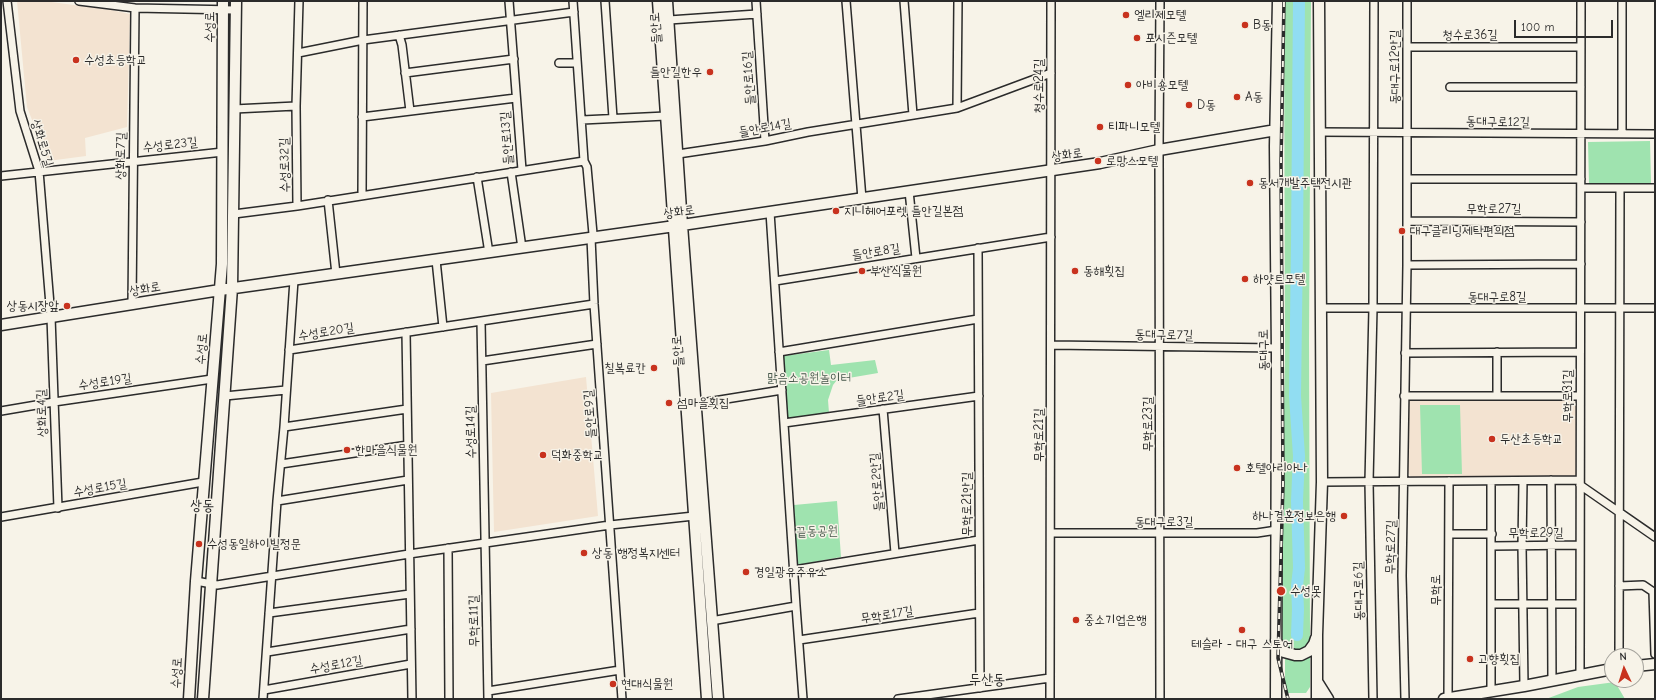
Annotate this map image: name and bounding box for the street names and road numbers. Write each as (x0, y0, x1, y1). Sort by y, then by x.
street label: 수성로 (202, 11, 218, 43)
street label: 들안로 (647, 12, 665, 44)
street label: 청수로36길 (1442, 27, 1498, 43)
street label: 동대구로12안길 (1387, 30, 1403, 104)
street label: 들안로16길 (739, 51, 759, 105)
street label: 청수로24길 (1031, 59, 1047, 113)
street label: 들안로13길 (497, 111, 517, 165)
street label: 동대구로12길 (1466, 114, 1530, 130)
street label: 들안로14길 (737, 116, 793, 140)
street label: 상화로5길 (27, 117, 57, 169)
street label: 상화로7길 (113, 132, 129, 180)
street label: 수성로23길 (142, 134, 198, 156)
street label: 수성로32길 (277, 137, 293, 193)
street label: 상화로 (1050, 145, 1084, 165)
street label: 무학로27길 (1467, 201, 1521, 217)
street label: 상화로 (662, 202, 696, 222)
street label: 들안로8길 (851, 240, 901, 264)
street label: 상화로 (128, 279, 162, 299)
street label: 동대구로8길 (1468, 289, 1526, 305)
street label: 수성로20길 (297, 320, 355, 344)
street label: 동대구로7길 (1135, 327, 1193, 343)
street label: 동대구로 (1256, 329, 1272, 371)
street label: 수성로 (193, 333, 211, 365)
street label: 들안로 (669, 335, 687, 367)
street label: 무학로31길 (1560, 369, 1576, 423)
street label: 수성로19길 (77, 371, 133, 393)
street label: 들안로2길 (855, 387, 905, 409)
street label: 상화로4길 (33, 389, 51, 437)
street label: 들안로9길 (581, 389, 599, 439)
street label: 무학로23길 (1140, 396, 1156, 452)
street label: 수성로14길 (463, 405, 479, 459)
street label: 무학로21길 (1031, 408, 1047, 462)
street label: 들안로2안길 (867, 452, 887, 512)
street label: 무학로21안길 (959, 472, 975, 536)
street label: 수성로15길 (72, 476, 128, 500)
street label: 동대구로3길 (1135, 514, 1193, 530)
street label: 무학로27길 (1383, 519, 1399, 575)
street label: 무학로29길 (1508, 525, 1564, 541)
street label: 동대구로6길 (1351, 561, 1367, 621)
street label: 무학로 (1428, 574, 1444, 606)
street label: 무학로11길 (466, 595, 482, 647)
street label: 무학로17길 (860, 603, 914, 627)
street label: 수성로12길 (308, 653, 364, 677)
street label: 수성로 (168, 657, 186, 689)

